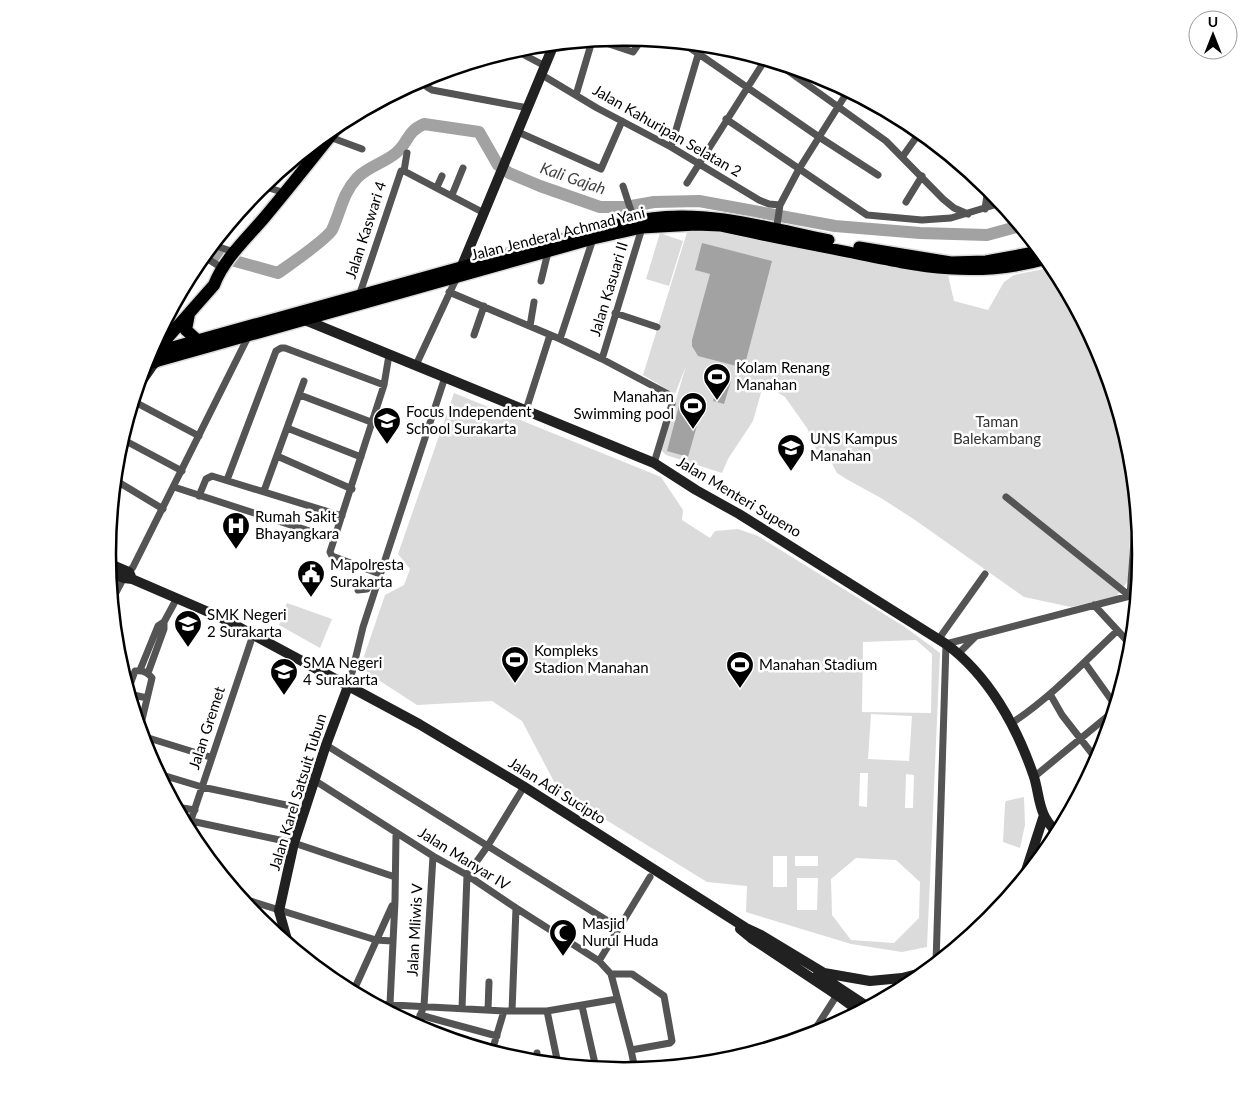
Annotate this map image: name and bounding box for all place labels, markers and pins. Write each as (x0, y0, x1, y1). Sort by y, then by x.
place label: Kolam Renang Manahan (736, 358, 830, 393)
sports icon: Kolam Renang Manahan (702, 362, 732, 401)
place label: Manahan Swimming pool (573, 387, 674, 422)
sports icon: Manahan Swimming pool (678, 391, 708, 430)
place label: Focus Independent School Surakarta (406, 402, 532, 437)
school or university icon: Focus Independent School Surakarta (372, 406, 402, 445)
place label: UNS Kampus Manahan (810, 429, 897, 464)
school or university icon: UNS Kampus Manahan (776, 433, 806, 472)
place label: Rumah Sakit Bhayangkara (255, 507, 339, 542)
hospital icon: Rumah Sakit Bhayangkara (221, 511, 251, 550)
place label: Mapolresta Surakarta (330, 555, 404, 590)
public building icon: Mapolresta Surakarta (296, 559, 326, 598)
place label: SMK Negeri 2 Surakarta (207, 605, 287, 640)
school or university icon: SMK Negeri 2 Surakarta (173, 609, 203, 648)
place label: Kompleks Stadion Manahan (534, 641, 649, 676)
sports icon: Kompleks Stadion Manahan (500, 645, 530, 684)
sports icon: Manahan Stadium (725, 650, 755, 689)
place label: SMA Negeri 4 Surakarta (303, 653, 382, 688)
place label: Manahan Stadium (759, 655, 877, 673)
school or university icon: SMA Negeri 4 Surakarta (269, 657, 299, 696)
place label: Masjid Nurul Huda (582, 914, 658, 949)
mosque icon: Masjid Nurul Huda (548, 918, 578, 957)

